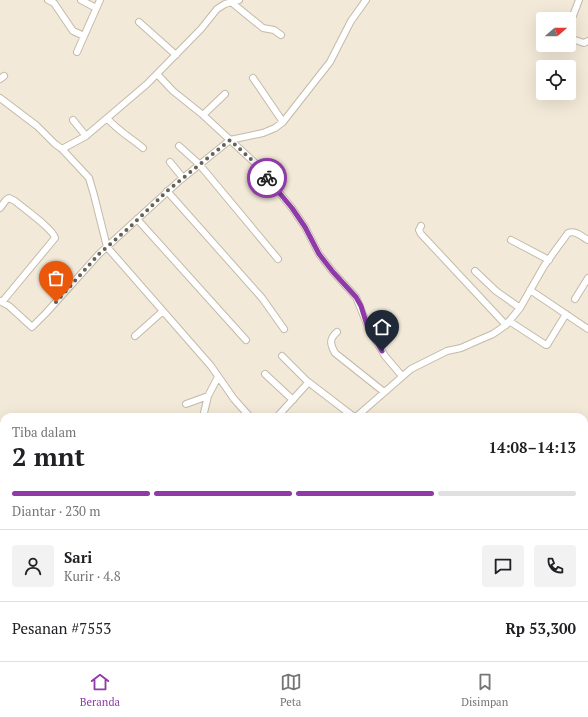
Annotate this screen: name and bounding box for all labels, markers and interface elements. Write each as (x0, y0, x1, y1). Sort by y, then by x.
north arrow (536, 12, 576, 52)
map controls (536, 12, 576, 100)
button: locate (536, 60, 576, 100)
courier (247, 158, 287, 198)
icon: bike (256, 167, 278, 189)
pin (39, 261, 73, 302)
icon: bag (45, 267, 67, 289)
pin (365, 310, 399, 351)
icon: home (371, 316, 393, 338)
text: Tiba dalam (12, 423, 76, 441)
text: 14:08–14:13 (489, 437, 576, 457)
text: 2 mnt (12, 439, 85, 473)
text: Diantar · 230 m (12, 502, 100, 520)
button: person (12, 545, 54, 587)
button: chat (482, 545, 524, 587)
button: phone (534, 545, 576, 587)
text: Sari (64, 547, 92, 567)
text: Kurir · 4.8 (64, 567, 121, 585)
text: Pesanan #7553 (12, 618, 111, 638)
text: Rp 53,300 (505, 618, 576, 638)
tab: Beranda (80, 671, 120, 709)
tab: Peta (280, 671, 302, 709)
tab: Disimpan (461, 671, 508, 709)

